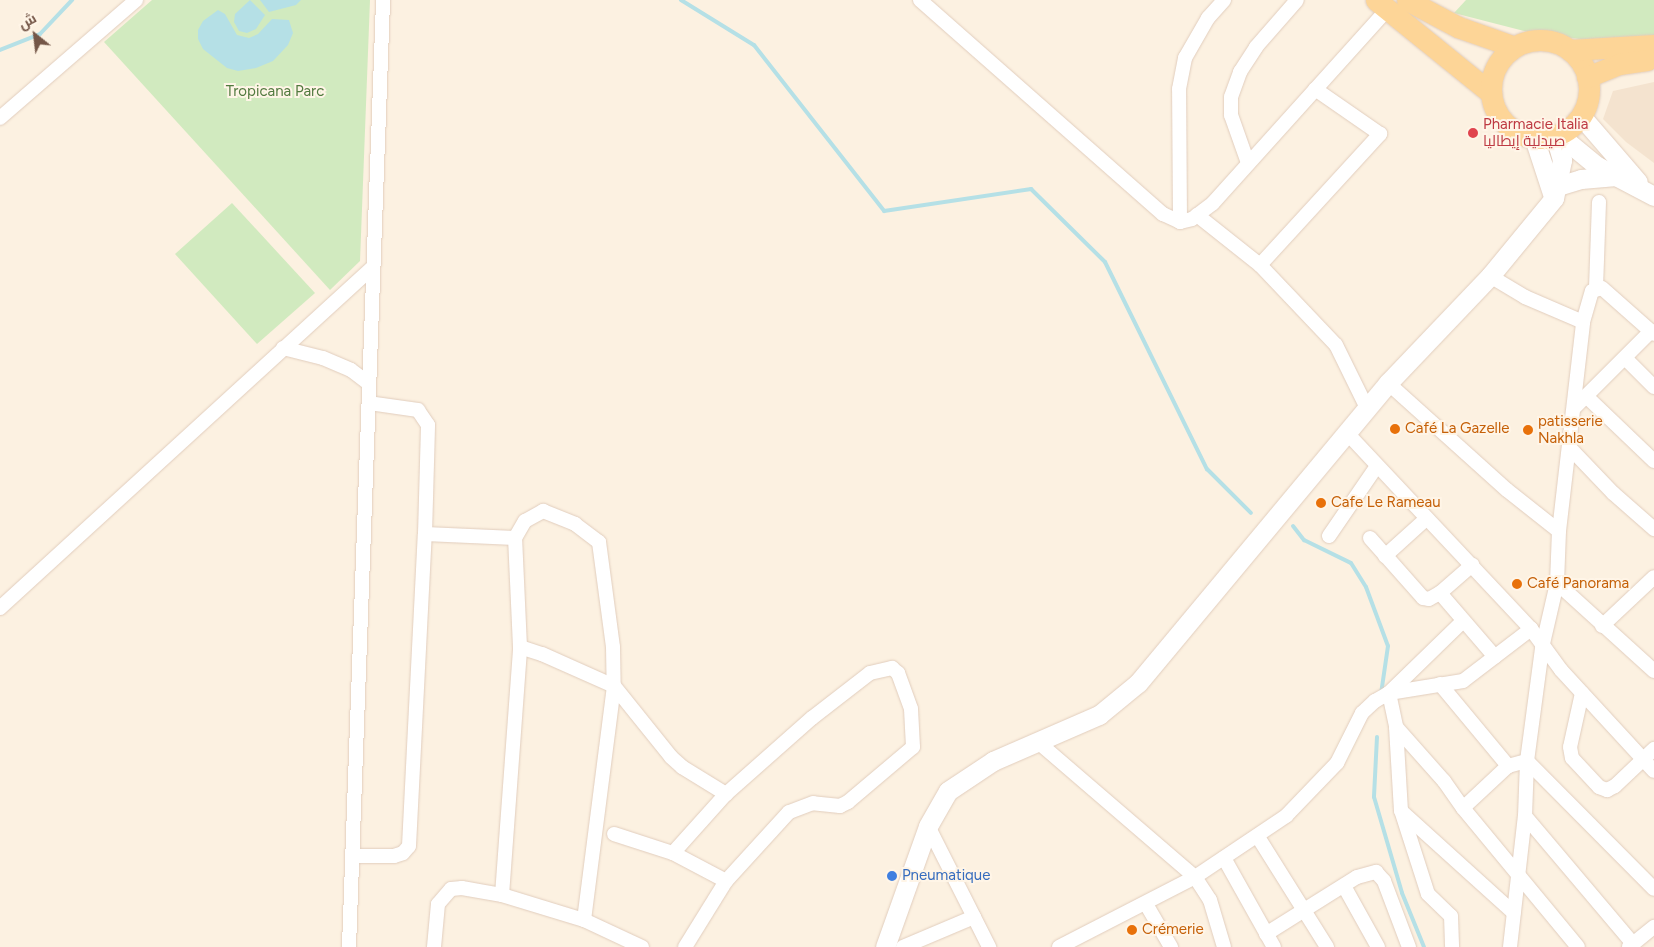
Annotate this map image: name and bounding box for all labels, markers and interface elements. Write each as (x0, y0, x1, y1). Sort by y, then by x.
north arrow (10, 10, 60, 60)
text: ش (16, 10, 39, 33)
park label: Tropicana Parc (226, 83, 324, 101)
place label: Pharmacie Italia صيدلية إيطاليا (1483, 115, 1588, 150)
marker: Pharmacie Italia صيدلية إيطاليا (1467, 127, 1479, 139)
place label: patisserie Nakhla (1538, 412, 1603, 447)
place label: Café La Gazelle (1405, 420, 1509, 438)
marker: Café La Gazelle (1389, 423, 1401, 435)
marker: patisserie Nakhla (1522, 424, 1534, 436)
place label: Cafe Le Rameau (1331, 494, 1441, 512)
marker: Cafe Le Rameau (1315, 497, 1327, 509)
place label: Café Panorama (1527, 575, 1629, 593)
marker: Café Panorama (1511, 578, 1523, 590)
place label: Pneumatique (902, 867, 990, 885)
marker: Pneumatique (886, 870, 898, 882)
place label: Crémerie (1142, 921, 1204, 939)
marker: Crémerie (1126, 924, 1138, 936)

